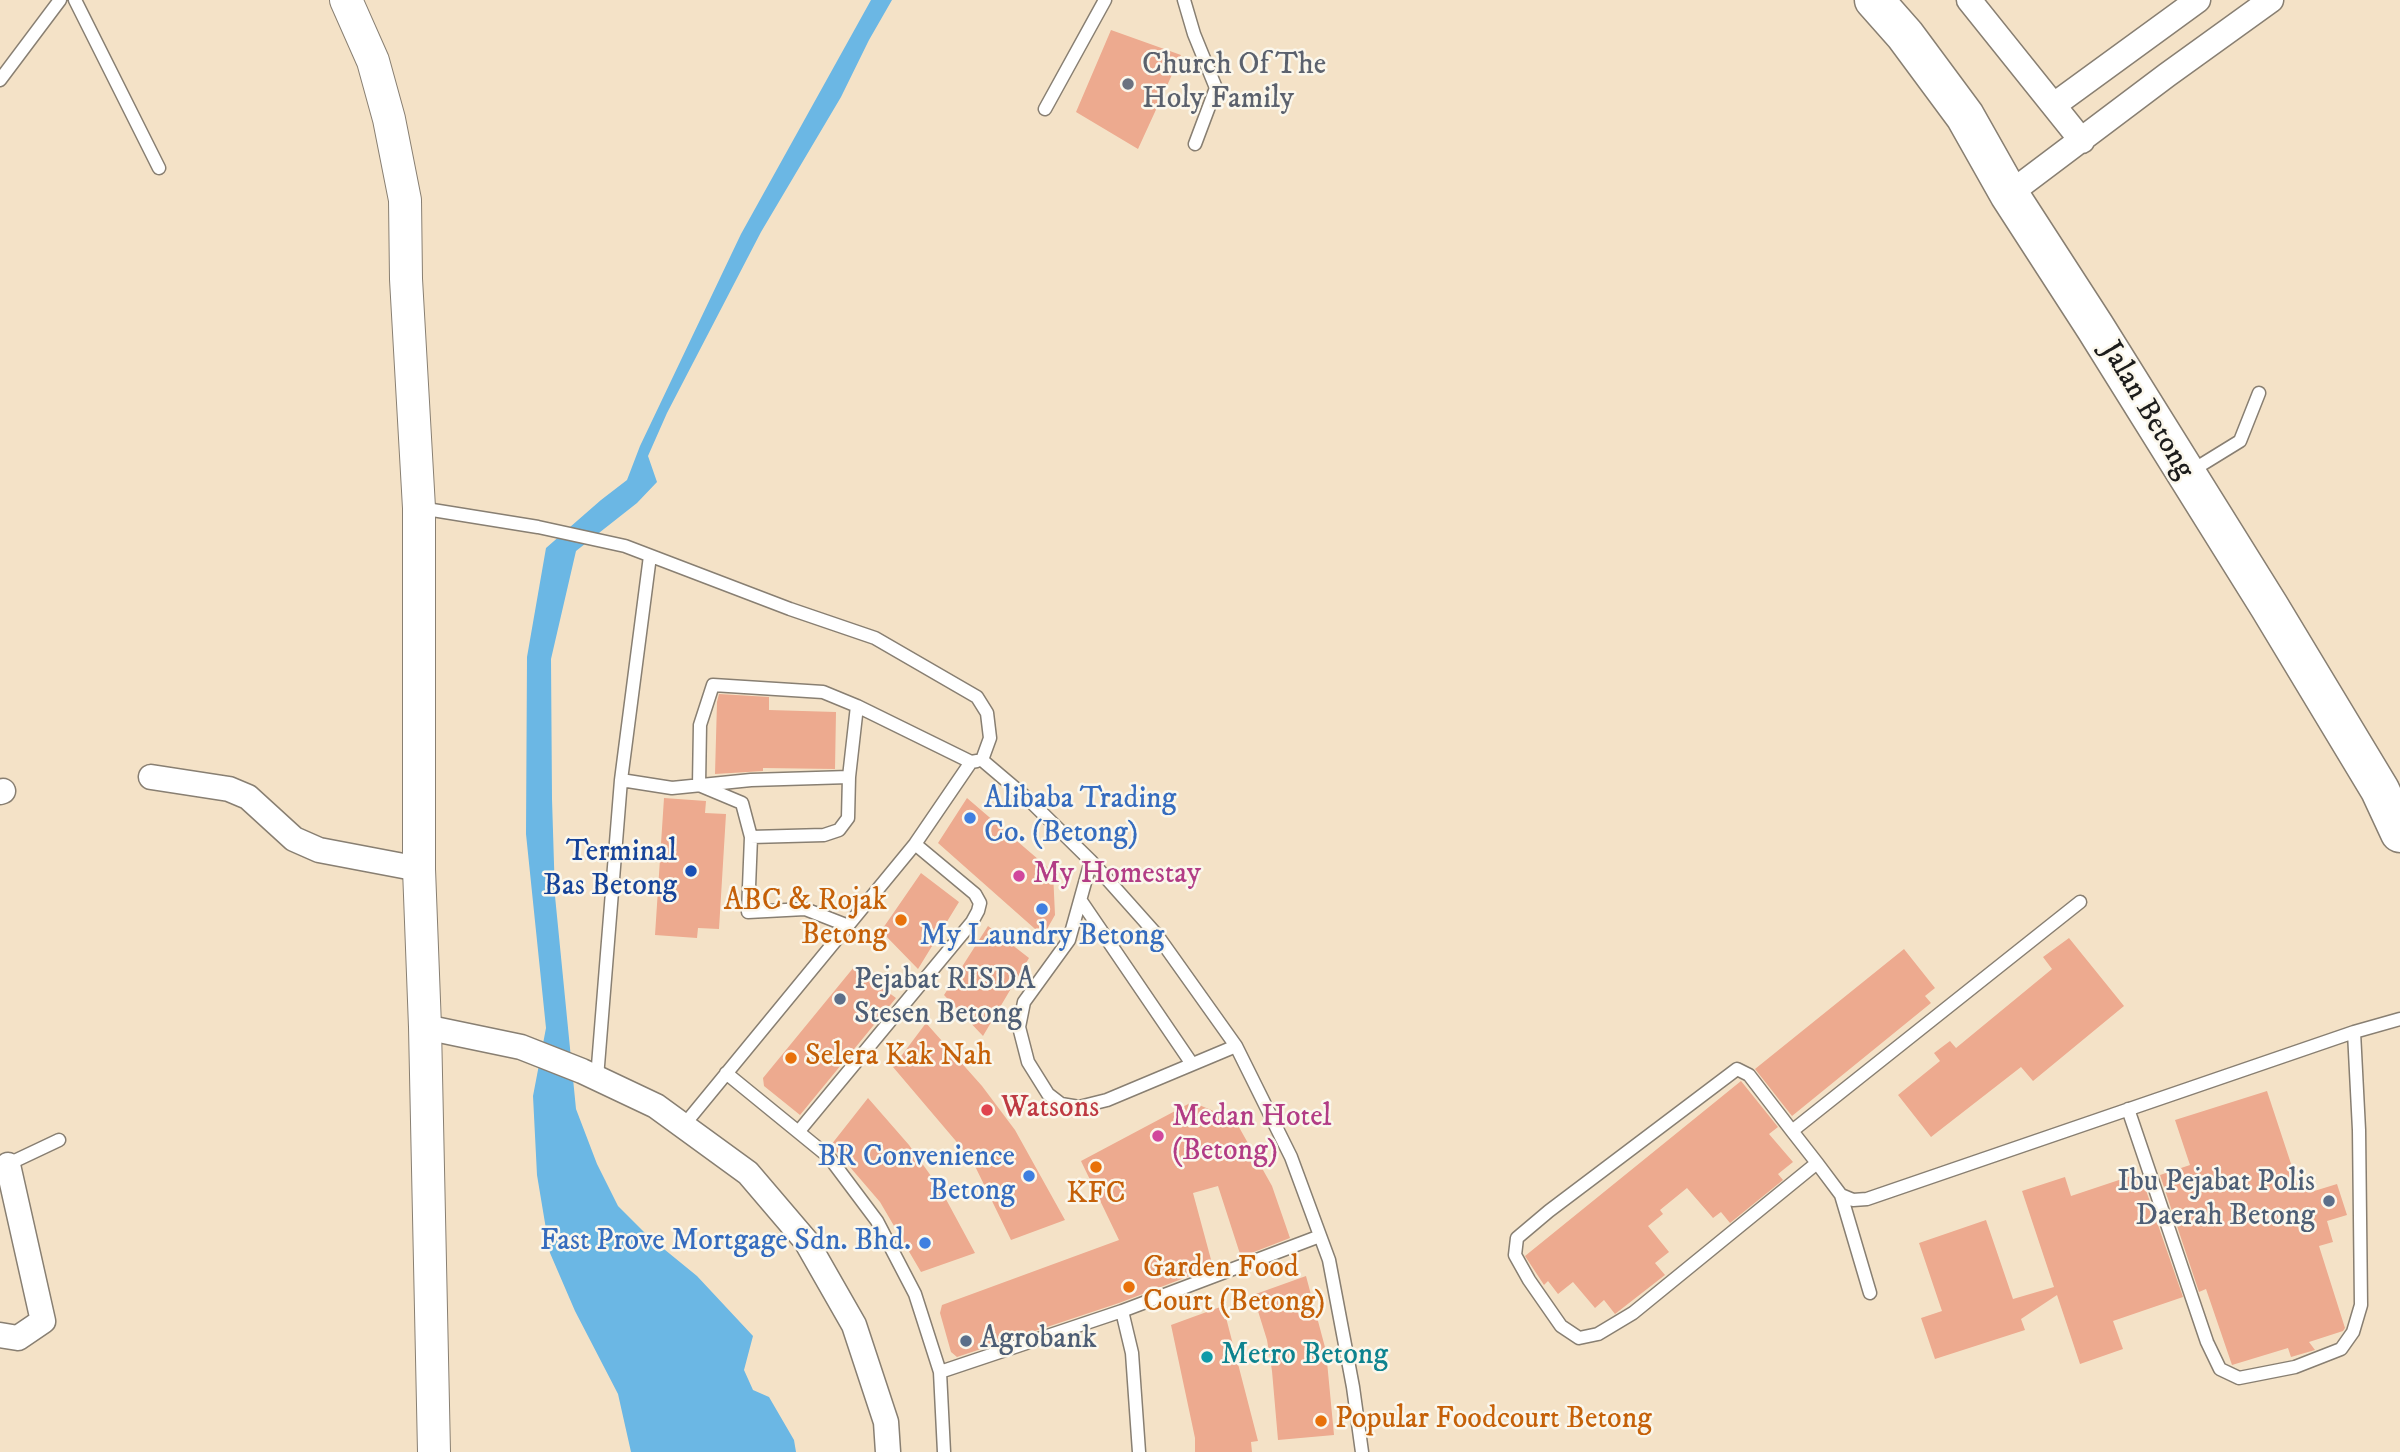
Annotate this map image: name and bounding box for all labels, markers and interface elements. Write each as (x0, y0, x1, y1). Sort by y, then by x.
place label: Church Of The Holy Family (1142, 49, 1326, 119)
marker: Church Of The Holy Family (1120, 76, 1136, 92)
street label: Jalan Betong (2091, 336, 2201, 486)
place label: Alibaba Trading Co. (Betong) (984, 783, 1176, 854)
marker: Alibaba Trading Co. (Betong) (962, 810, 978, 826)
place label: Terminal Bas Betong (543, 836, 677, 906)
place label: My Homestay (1033, 858, 1201, 894)
marker: Terminal Bas Betong (683, 863, 699, 879)
marker: My Homestay (1011, 868, 1027, 884)
place label: ABC & Rojak Betong (724, 885, 887, 956)
marker: My Laundry Betong (1034, 901, 1050, 917)
marker: ABC & Rojak Betong (893, 912, 909, 928)
place label: My Laundry Betong (920, 920, 1164, 956)
place label: Pejabat RISDA Stesen Betong (854, 964, 1035, 1034)
marker: Pejabat RISDA Stesen Betong (832, 991, 848, 1007)
place label: Selera Kak Nah (805, 1040, 992, 1076)
marker: Selera Kak Nah (783, 1050, 799, 1066)
place label: Watsons (1001, 1092, 1099, 1128)
place label: Medan Hotel (Betong) (1172, 1101, 1332, 1172)
marker: Watsons (979, 1102, 995, 1118)
marker: Medan Hotel (Betong) (1150, 1128, 1166, 1144)
place label: BR Convenience Betong (817, 1141, 1015, 1212)
marker: KFC (1088, 1159, 1104, 1175)
place label: Ibu Pejabat Polis Daerah Betong (2117, 1166, 2315, 1236)
marker: BR Convenience Betong (1021, 1168, 1037, 1184)
place label: KFC (1066, 1178, 1126, 1214)
marker: Ibu Pejabat Polis Daerah Betong (2321, 1193, 2337, 1209)
place label: Fast Prove Mortgage Sdn. Bhd. (540, 1225, 911, 1261)
marker: Fast Prove Mortgage Sdn. Bhd. (917, 1235, 933, 1251)
place label: Garden Food Court (Betong) (1143, 1252, 1325, 1322)
marker: Garden Food Court (Betong) (1121, 1279, 1137, 1295)
place label: Agrobank (980, 1323, 1097, 1359)
marker: Agrobank (958, 1333, 974, 1349)
place label: Metro Betong (1221, 1339, 1388, 1375)
marker: Metro Betong (1199, 1349, 1215, 1365)
place label: Popular Foodcourt Betong (1335, 1403, 1652, 1439)
marker: Popular Foodcourt Betong (1313, 1413, 1329, 1429)

